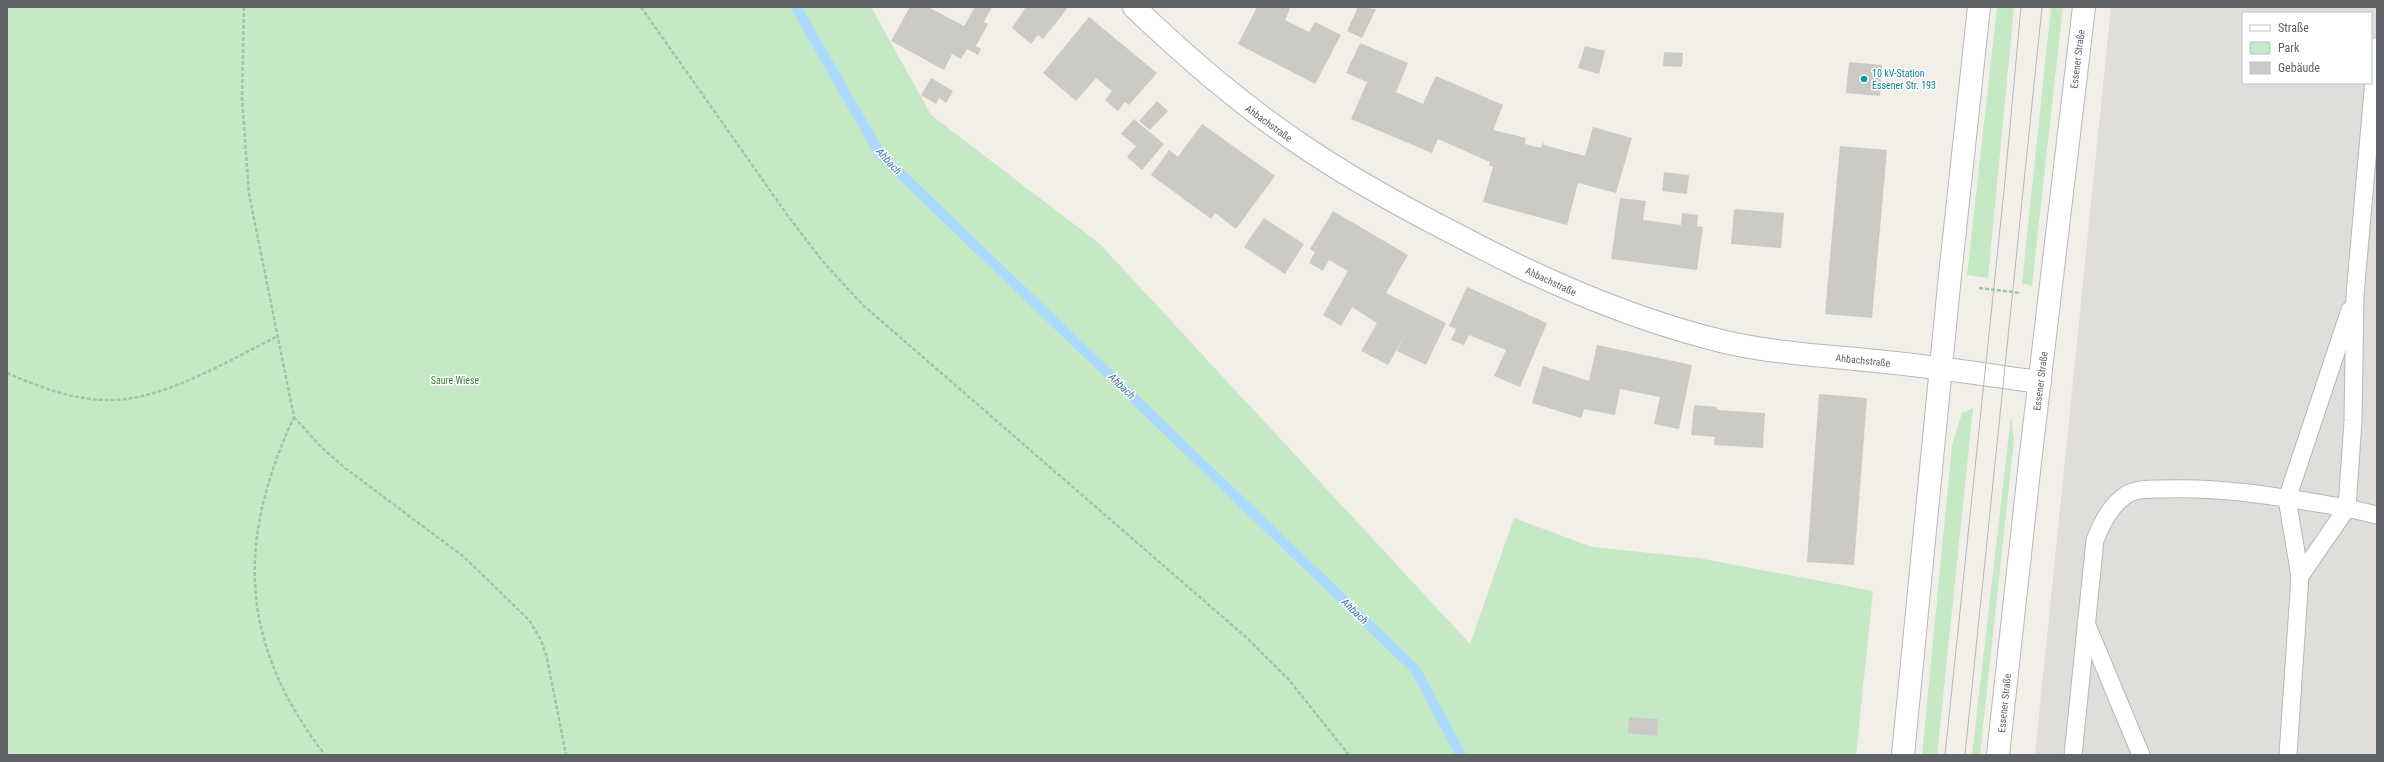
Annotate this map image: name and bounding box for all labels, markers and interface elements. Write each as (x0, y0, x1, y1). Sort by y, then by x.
legend (2242, 12, 2372, 84)
text: Straße (2278, 21, 2309, 35)
street label: Essener Straße (2068, 29, 2087, 89)
text: Park (2278, 41, 2300, 55)
text: Gebäude (2278, 61, 2320, 75)
place label: 10 kV-Station Essener Str. 193 (1872, 68, 1936, 91)
marker: 10 kV-Station Essener Str. 193 (1859, 74, 1869, 84)
street label: Ahbachstraße (1243, 103, 1294, 144)
water label: Ahbach (873, 144, 904, 177)
street label: Ahbachstraße (1524, 265, 1578, 298)
street label: Essener Straße (2031, 351, 2050, 411)
street label: Ahbachstraße (1835, 352, 1891, 369)
water label: Ahbach (1105, 370, 1138, 402)
park label: Saure Wiese (431, 375, 480, 386)
water label: Ahbach (1338, 595, 1371, 627)
street label: Essener Straße (1996, 673, 2013, 733)

